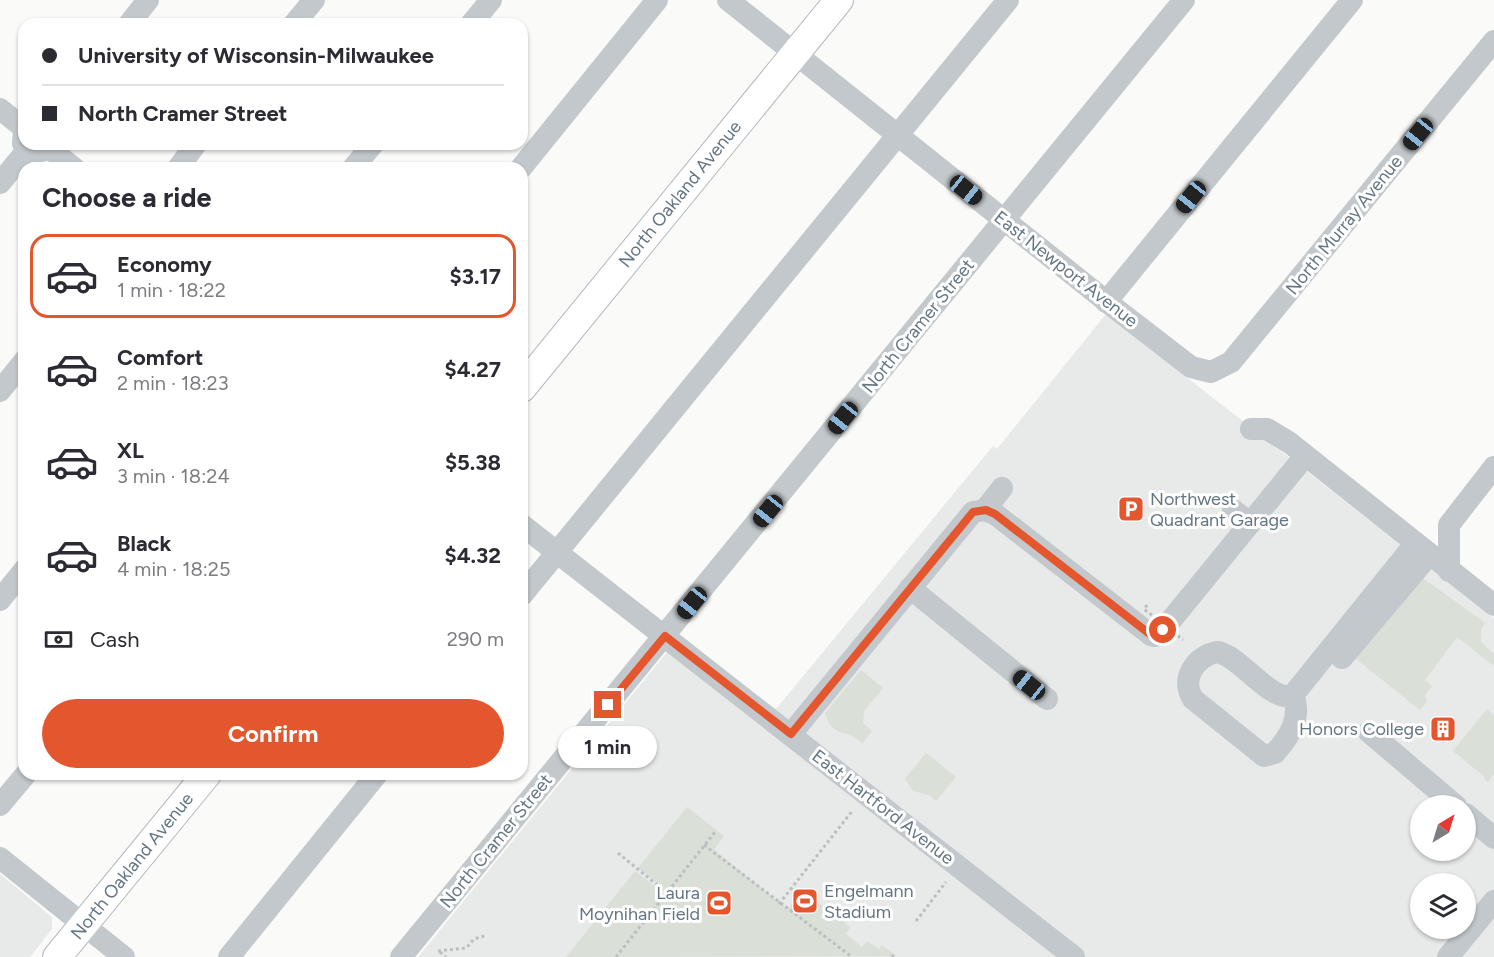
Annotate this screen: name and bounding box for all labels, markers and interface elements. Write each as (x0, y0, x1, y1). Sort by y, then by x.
text: University of Wisconsin-Milwaukee (78, 42, 434, 69)
text: North Cramer Street (78, 100, 287, 127)
car (1400, 114, 1436, 154)
street label: North Oakland Avenue (614, 116, 746, 272)
street label: North Murray Avenue (1281, 151, 1407, 299)
car (946, 172, 986, 208)
car (1173, 177, 1209, 217)
text: Choose a ride (42, 181, 211, 214)
street label: East Newport Avenue (990, 206, 1142, 332)
icon: car (45, 249, 99, 303)
text: Economy (117, 251, 212, 278)
street label: North Cramer Street (857, 254, 979, 397)
text: $3.17 (450, 263, 501, 290)
text: 1 min · 18:22 (117, 278, 226, 302)
icon: car (45, 342, 99, 396)
text: Comfort (117, 344, 203, 371)
text: $4.27 (444, 356, 501, 383)
text: 2 min · 18:23 (117, 371, 229, 395)
car (825, 398, 861, 438)
icon: car (45, 435, 99, 489)
text: XL (117, 437, 144, 464)
text: $5.38 (445, 449, 501, 476)
text: 3 min · 18:24 (117, 464, 230, 488)
place label: Northwest Quadrant Garage (1150, 488, 1289, 531)
car (750, 491, 786, 531)
parking icon: Northwest Quadrant Garage (1116, 494, 1146, 524)
icon: car (45, 528, 99, 582)
text: Black (117, 530, 171, 557)
text: $4.32 (444, 542, 501, 569)
text: 4 min · 18:25 (117, 557, 230, 581)
car (674, 583, 710, 623)
route start (1149, 616, 1176, 643)
icon: cash (42, 623, 75, 656)
text: Cash (90, 626, 140, 653)
text: 290 m (447, 627, 504, 651)
car (1009, 667, 1049, 703)
route end (594, 691, 621, 718)
button: Confirm (42, 699, 504, 768)
building icon: Honors College (1428, 714, 1458, 744)
place label: Honors College (1299, 718, 1424, 740)
callout: 1 min (558, 726, 658, 768)
text: 1 min (584, 735, 631, 759)
street label: East Hartford Avenue (808, 745, 958, 869)
street label: North Cramer Street (435, 769, 557, 912)
street label: North Oakland Avenue (66, 788, 198, 944)
north arrow (1410, 795, 1476, 861)
map controls (1410, 795, 1476, 939)
button: layers (1410, 873, 1476, 939)
place label: Engelmann Stadium (824, 880, 914, 923)
place label: Laura Moynihan Field (579, 882, 700, 925)
sports icon: Engelmann Stadium (790, 886, 820, 916)
sports icon: Laura Moynihan Field (704, 888, 734, 918)

